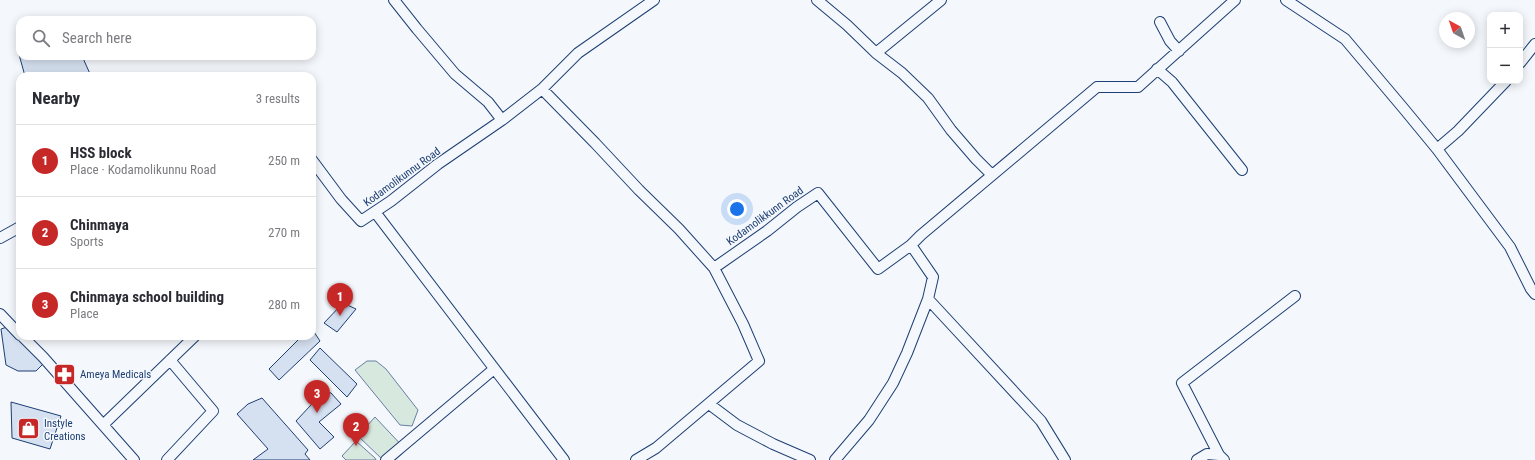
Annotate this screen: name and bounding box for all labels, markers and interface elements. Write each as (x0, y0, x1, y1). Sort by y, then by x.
north arrow (1439, 12, 1475, 48)
map controls (1487, 12, 1523, 84)
button: + (1487, 12, 1523, 48)
search box (16, 16, 316, 60)
icon: search (30, 27, 52, 49)
text: Search here (62, 29, 132, 47)
button: − (1487, 48, 1523, 84)
text: Nearby (32, 88, 80, 108)
text: 3 results (256, 91, 300, 106)
text: HSS block (70, 144, 132, 162)
street label: Kodamolikunnu Road (361, 145, 443, 209)
text: 1 (42, 153, 48, 168)
text: 250 m (268, 153, 300, 168)
text: Place · Kodamolikunnu Road (70, 162, 216, 177)
street label: Kodamolikkunn Road (724, 184, 806, 248)
your location (727, 199, 747, 219)
text: Chinmaya (70, 216, 129, 234)
text: 2 (42, 225, 48, 240)
text: 270 m (268, 225, 300, 240)
text: Sports (70, 234, 104, 249)
pin: 1 (327, 283, 353, 316)
text: Chinmaya school building (70, 288, 224, 306)
text: 3 (42, 297, 48, 312)
text: 280 m (268, 297, 300, 312)
text: Place (70, 306, 99, 321)
pharmacy icon: Ameya Medicals (52, 361, 78, 387)
place label: Ameya Medicals (80, 368, 151, 381)
pin: 3 (304, 380, 330, 413)
pin: 2 (343, 413, 369, 446)
shop icon: Instyle Creations (16, 416, 42, 442)
place label: Instyle Creations (44, 417, 86, 443)

